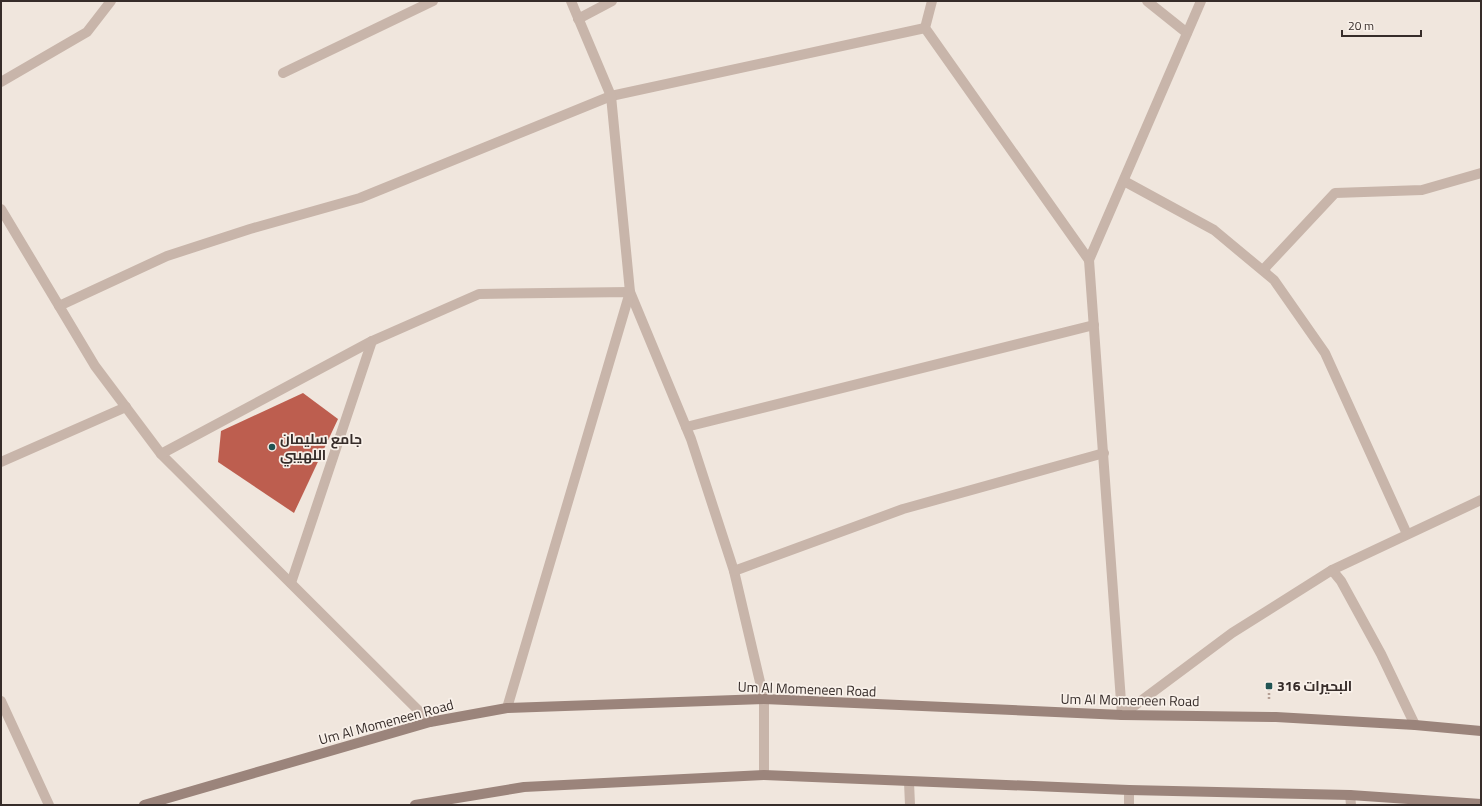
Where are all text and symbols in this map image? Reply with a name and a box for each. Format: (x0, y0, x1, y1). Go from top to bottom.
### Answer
scale bar (1342, 12, 1421, 38)
text: 20 m (1348, 16, 1374, 35)
place label: جامع سليمان اللهيبي (280, 428, 362, 467)
marker: جامع سليمان اللهيبي (267, 442, 277, 452)
place label: البحيرات 316 (1277, 675, 1352, 696)
street label: Um Al Momeneen Road (737, 676, 877, 701)
marker: البحيرات 316 (1264, 681, 1274, 691)
street label: Um Al Momeneen Road (1060, 688, 1200, 711)
street label: Um Al Momeneen Road (316, 693, 456, 750)

